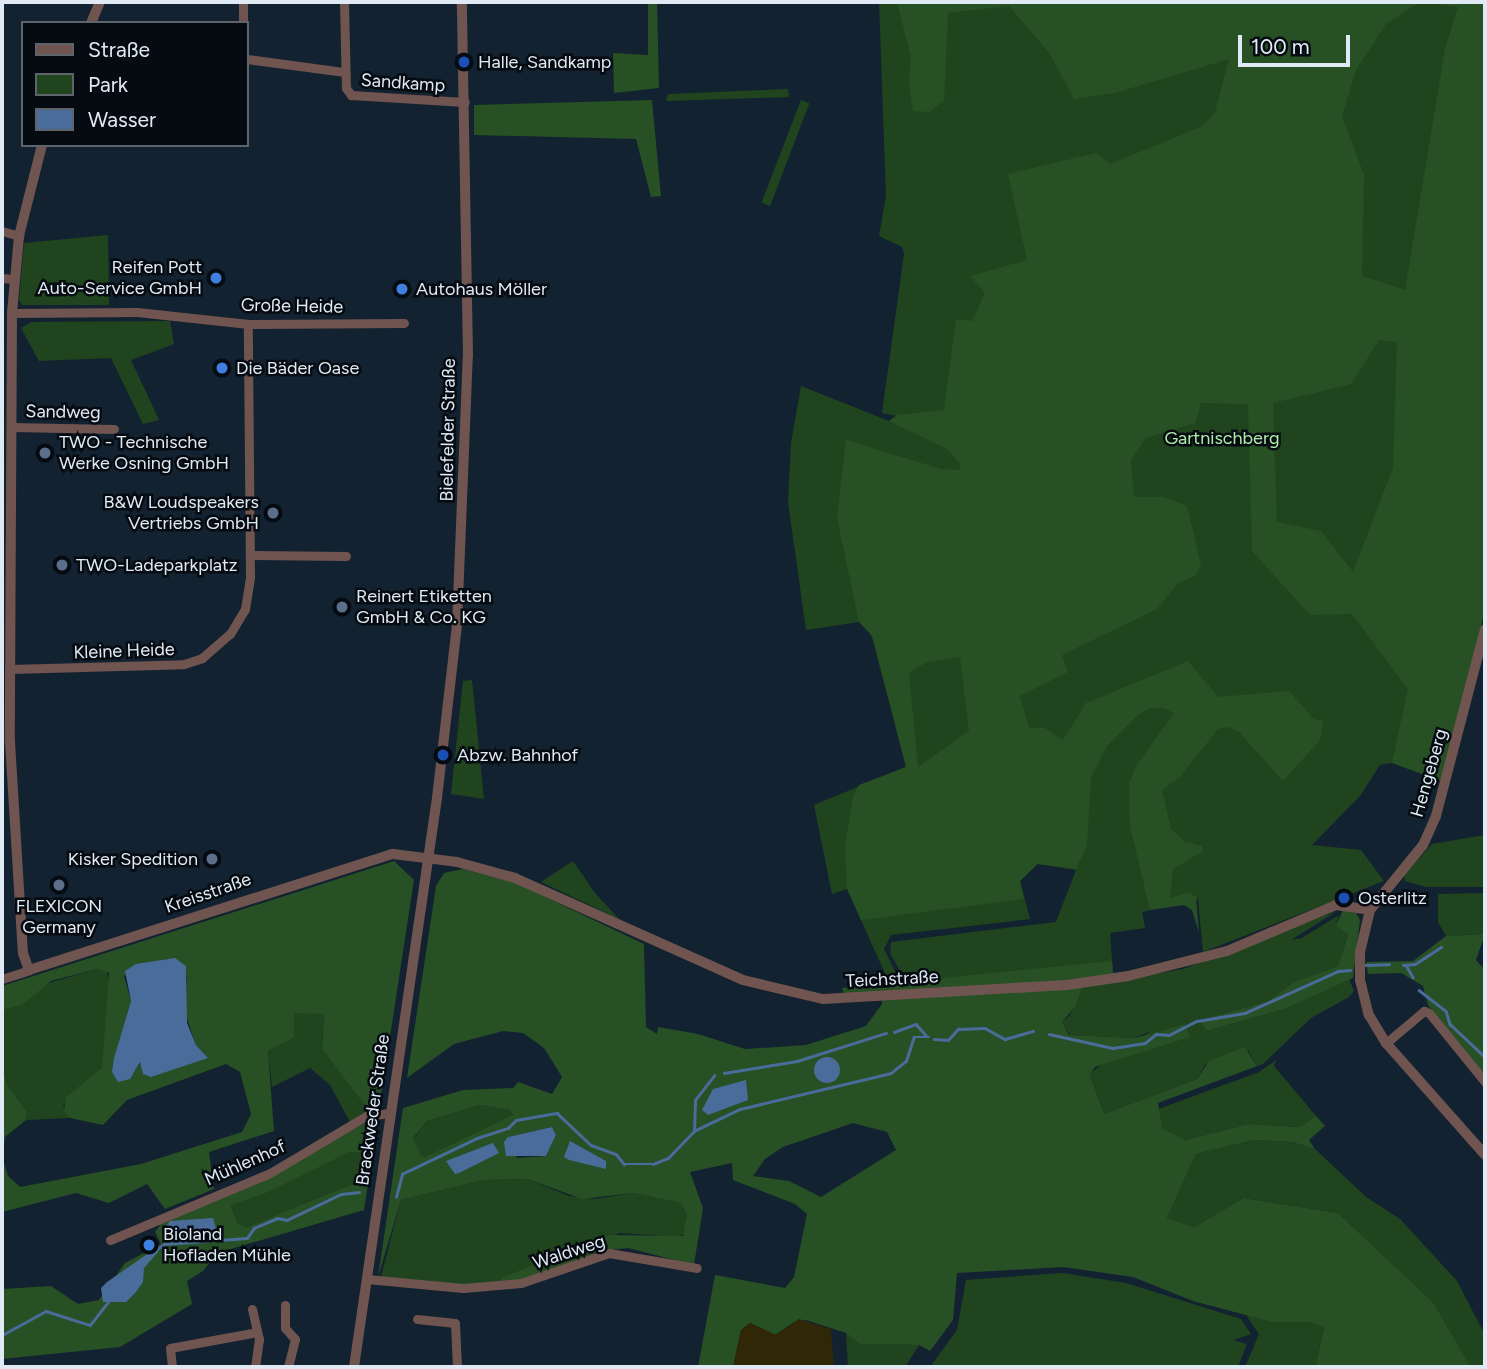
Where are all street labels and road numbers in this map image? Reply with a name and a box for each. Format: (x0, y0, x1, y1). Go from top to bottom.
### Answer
street label: Sandkamp (360, 69, 446, 97)
street label: Große Heide (241, 294, 343, 318)
street label: Bielefelder Straße (436, 358, 460, 502)
street label: Sandweg (25, 401, 101, 423)
street label: Kleine Heide (73, 638, 175, 664)
street label: Hengeberg (1406, 726, 1452, 820)
street label: Kreisstraße (162, 868, 254, 918)
street label: Teichstraße (845, 966, 939, 992)
street label: Brackweder Straße (352, 1033, 394, 1187)
street label: Mühlenhof (201, 1136, 289, 1190)
street label: Waldweg (530, 1230, 608, 1274)

